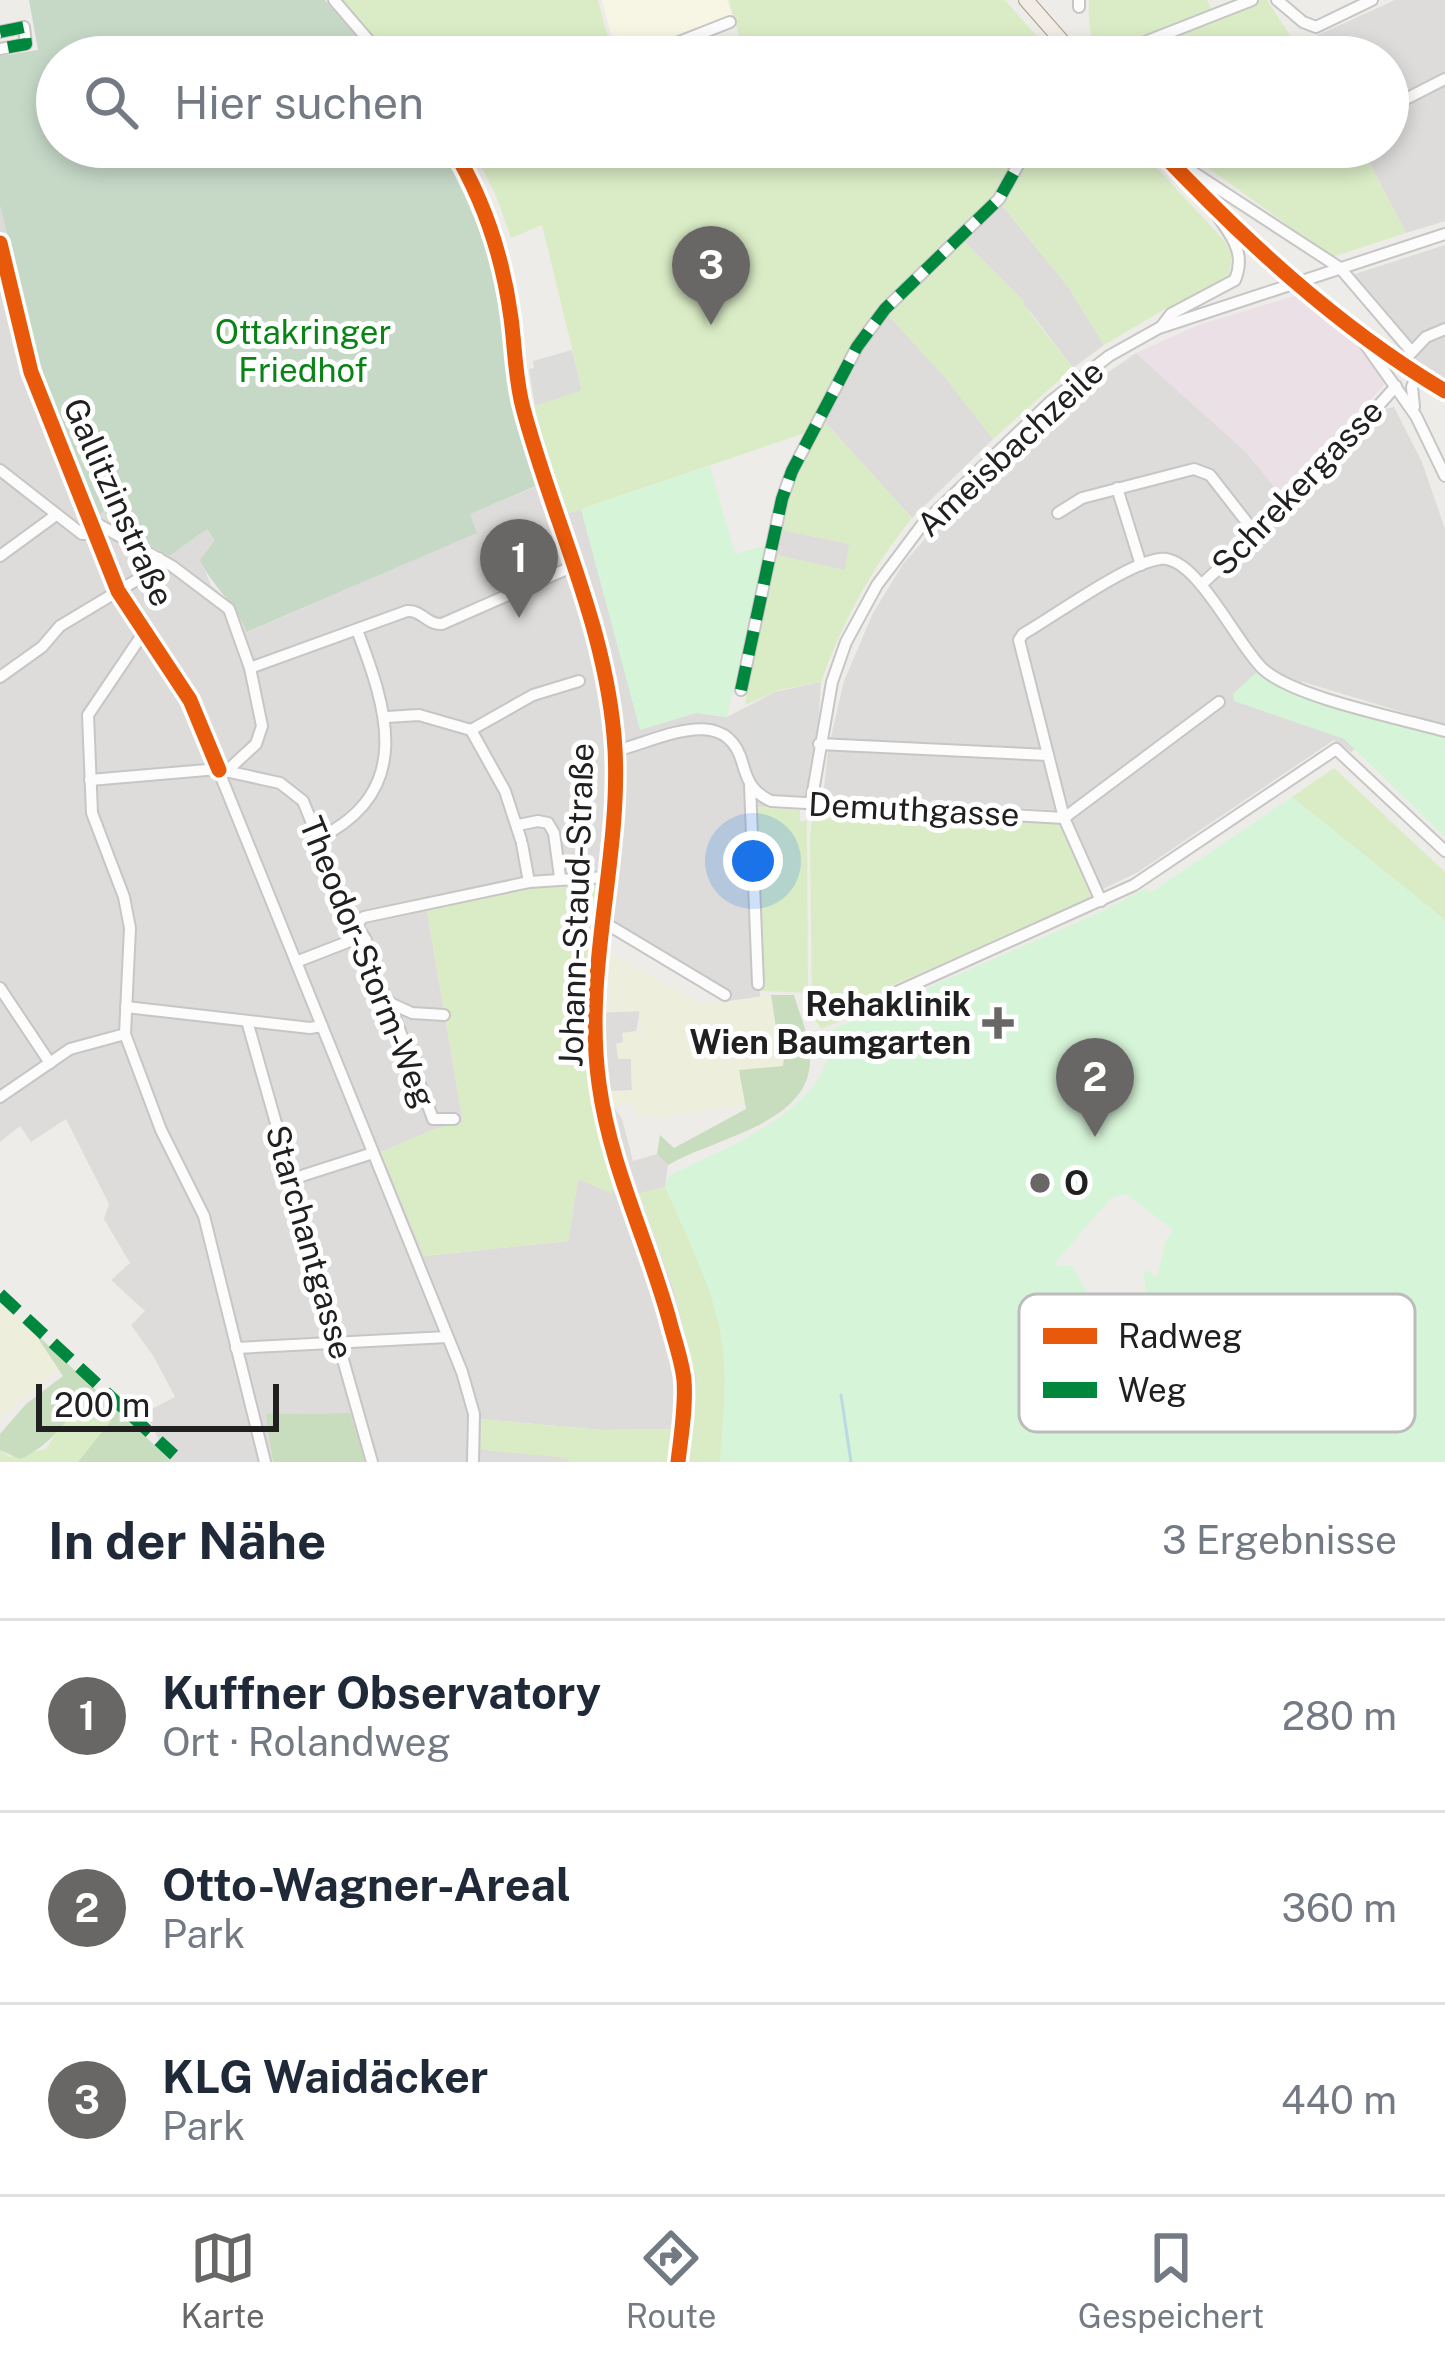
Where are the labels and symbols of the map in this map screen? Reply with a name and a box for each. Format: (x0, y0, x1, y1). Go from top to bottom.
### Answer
pin: 3 (672, 226, 750, 325)
park label: Ottakringer Friedhof (215, 313, 391, 389)
street label: Ameisbachzeile (909, 352, 1111, 544)
street label: Schrekergasse (1204, 391, 1390, 583)
street label: Gallitzinstraße (56, 392, 182, 612)
pin: 1 (480, 519, 558, 618)
street label: Johann-Staud-Straße (551, 742, 601, 1068)
street label: Demuthgasse (807, 784, 1021, 834)
street label: Theodor-Storm-Weg (292, 811, 444, 1113)
your location (723, 831, 783, 891)
place label: Rehaklinik Wien Baumgarten (689, 985, 971, 1061)
marker: Rehaklinik Wien Baumgarten (982, 1007, 1014, 1039)
pin: 2 (1056, 1038, 1134, 1137)
street label: Starchantgasse (258, 1121, 362, 1363)
place label: O (1064, 1164, 1089, 1202)
marker: O (1027, 1170, 1053, 1196)
legend (1019, 1294, 1415, 1432)
text: Radweg (1118, 1317, 1242, 1355)
text: Weg (1118, 1371, 1187, 1409)
scale bar (36, 1378, 279, 1431)

